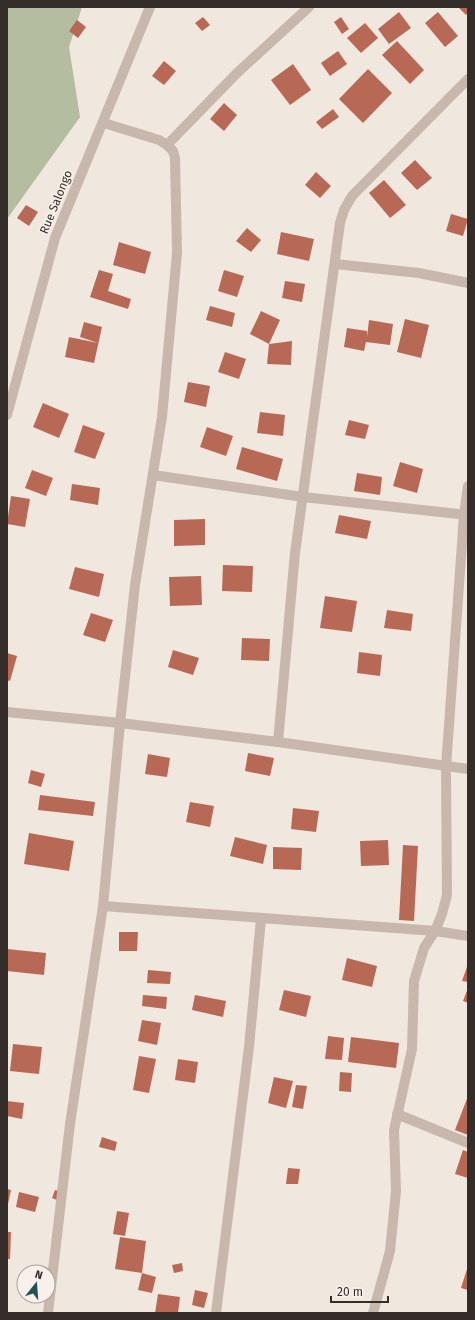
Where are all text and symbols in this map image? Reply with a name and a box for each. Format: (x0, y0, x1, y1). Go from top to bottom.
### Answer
street label: Rue Salongo (37, 168, 75, 236)
north arrow (16, 1264, 56, 1304)
text: N (33, 1268, 44, 1282)
scale bar (331, 1278, 388, 1304)
text: 20 m (337, 1285, 363, 1299)

